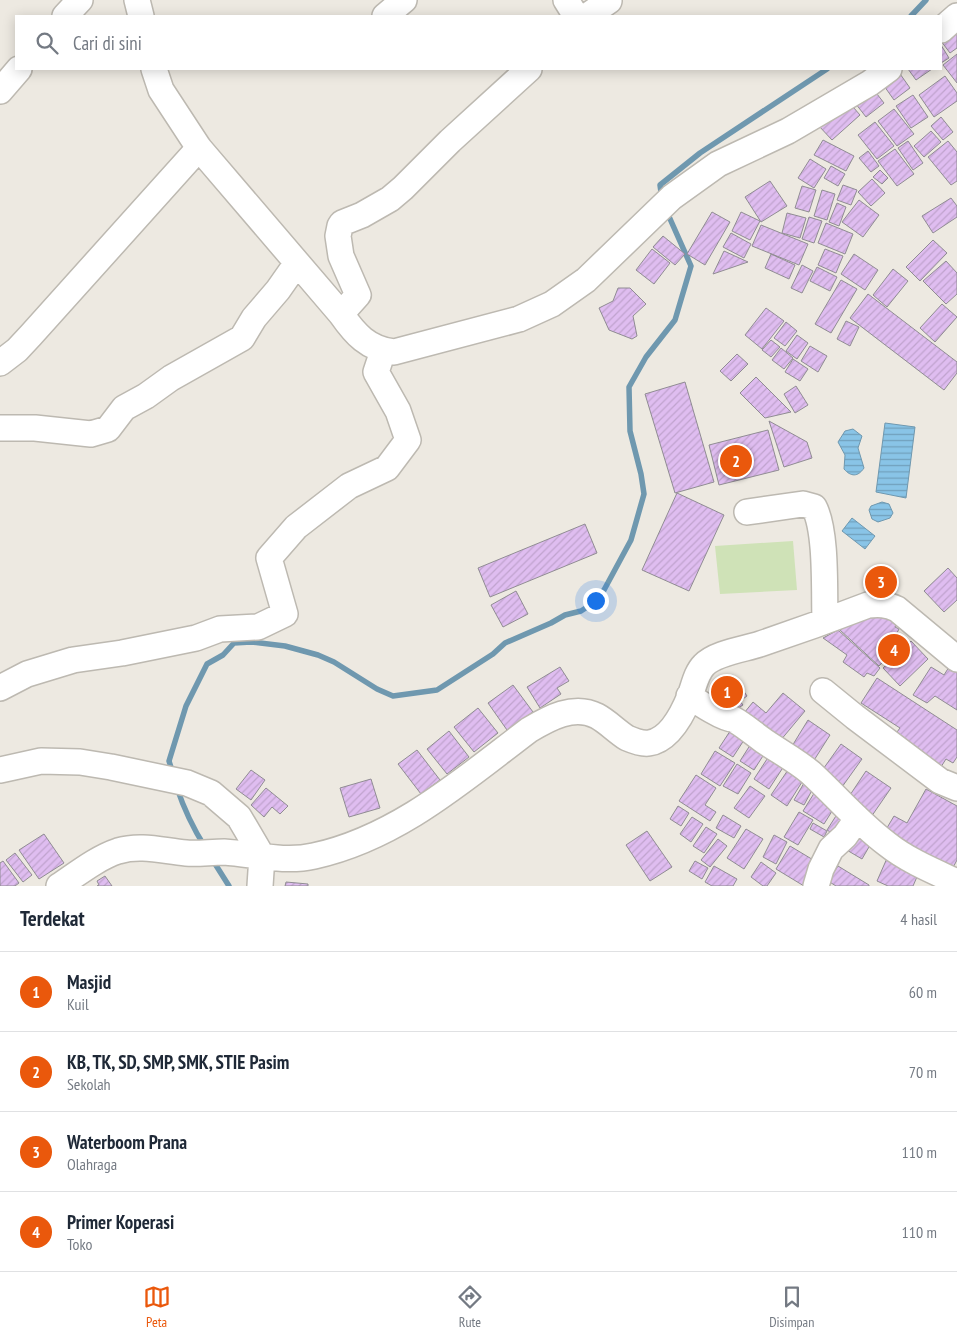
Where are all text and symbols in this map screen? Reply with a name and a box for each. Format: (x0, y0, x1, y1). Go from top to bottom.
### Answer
search box (15, 15, 942, 70)
icon: search (33, 29, 61, 57)
text: Cari di sini (73, 31, 142, 55)
pin: 2 (720, 442, 752, 480)
pin: 3 (865, 563, 897, 601)
your location (583, 588, 609, 614)
pin: 4 (878, 631, 910, 669)
pin: 1 (711, 673, 743, 711)
text: Terdekat (20, 905, 85, 932)
text: 4 hasil (900, 909, 937, 929)
text: Masjid (67, 970, 111, 994)
text: 1 (32, 982, 40, 1002)
text: 60 m (909, 982, 937, 1002)
text: Kuil (67, 994, 89, 1014)
text: KB, TK, SD, SMP, SMK, STIE Pasim (67, 1050, 289, 1074)
text: 2 (32, 1062, 40, 1082)
text: 70 m (909, 1062, 937, 1082)
text: Sekolah (67, 1074, 111, 1094)
text: Waterboom Prana (67, 1130, 187, 1154)
text: 3 (32, 1142, 40, 1162)
text: 110 m (902, 1142, 937, 1162)
text: Olahraga (67, 1154, 117, 1174)
text: Primer Koperasi (67, 1210, 174, 1234)
text: 4 (32, 1222, 40, 1242)
text: 110 m (902, 1222, 937, 1242)
text: Toko (67, 1234, 92, 1254)
tab: Peta (143, 1283, 171, 1331)
tab: Rute (456, 1283, 484, 1331)
tab: Disimpan (769, 1283, 814, 1331)

